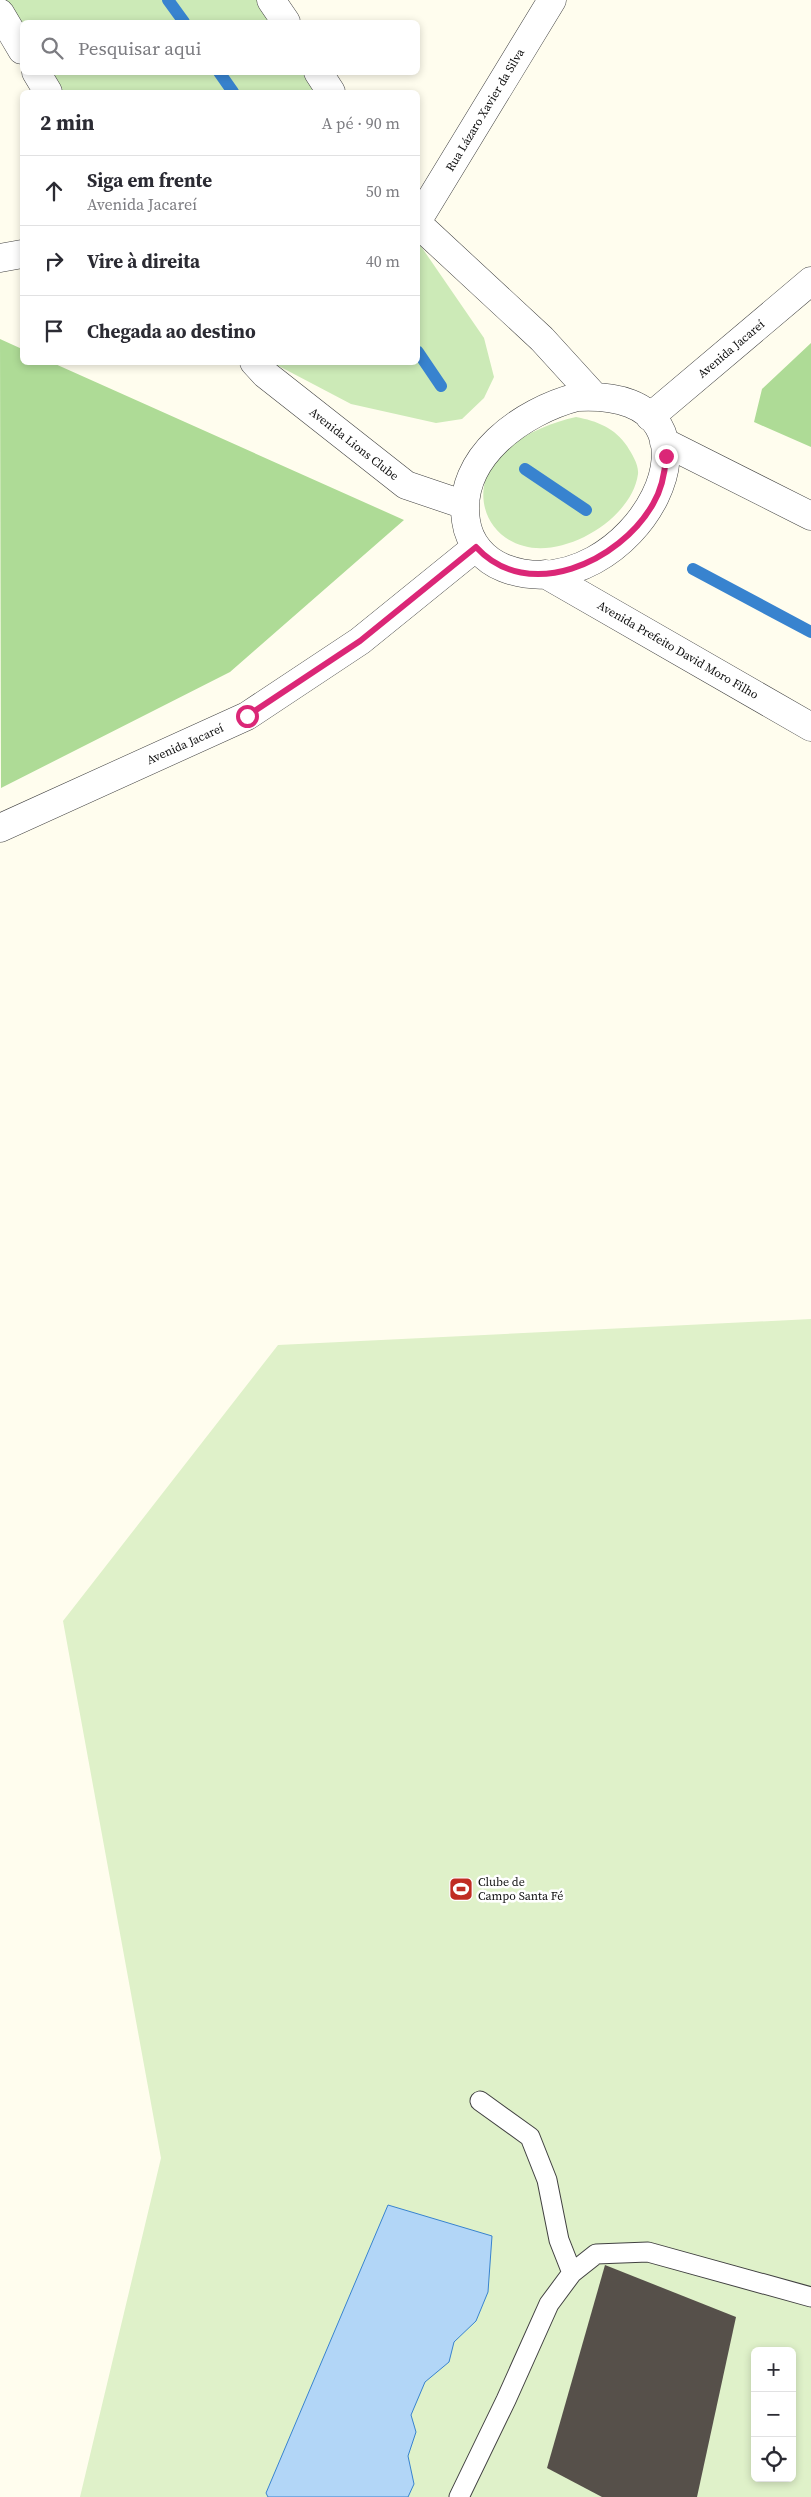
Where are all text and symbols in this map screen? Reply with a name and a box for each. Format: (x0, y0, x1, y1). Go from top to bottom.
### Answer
search box (20, 20, 420, 75)
icon: search (38, 34, 66, 62)
text: Pesquisar aqui (78, 35, 201, 61)
street label: Rua Lázaro Xavier da Silva (442, 45, 529, 174)
text: 2 min (40, 108, 95, 137)
text: A pé · 90 m (322, 112, 400, 134)
text: Siga em frente (87, 167, 212, 193)
icon: ahead (40, 177, 68, 205)
text: 50 m (366, 180, 400, 202)
text: Avenida Jacareí (87, 193, 197, 215)
icon: right (40, 247, 68, 275)
text: Vire à direita (87, 248, 200, 274)
text: 40 m (366, 250, 400, 272)
street label: Avenida Jacareí (694, 316, 768, 382)
icon: arrive (40, 317, 68, 345)
text: Chegada ao destino (87, 318, 256, 344)
street label: Avenida Lions Clube (306, 404, 402, 484)
route end (655, 445, 678, 468)
street label: Avenida Prefeito David Moro Filho (595, 597, 762, 703)
route start (236, 705, 259, 728)
street label: Avenida Jacareí (144, 720, 226, 768)
place label: Clube de Campo Santa Fé (478, 1874, 563, 1904)
sports icon: Clube de Campo Santa Fé (448, 1876, 474, 1902)
map controls (751, 2347, 796, 2482)
button: + (751, 2347, 796, 2392)
button: − (751, 2392, 796, 2437)
button: locate (751, 2437, 796, 2482)

